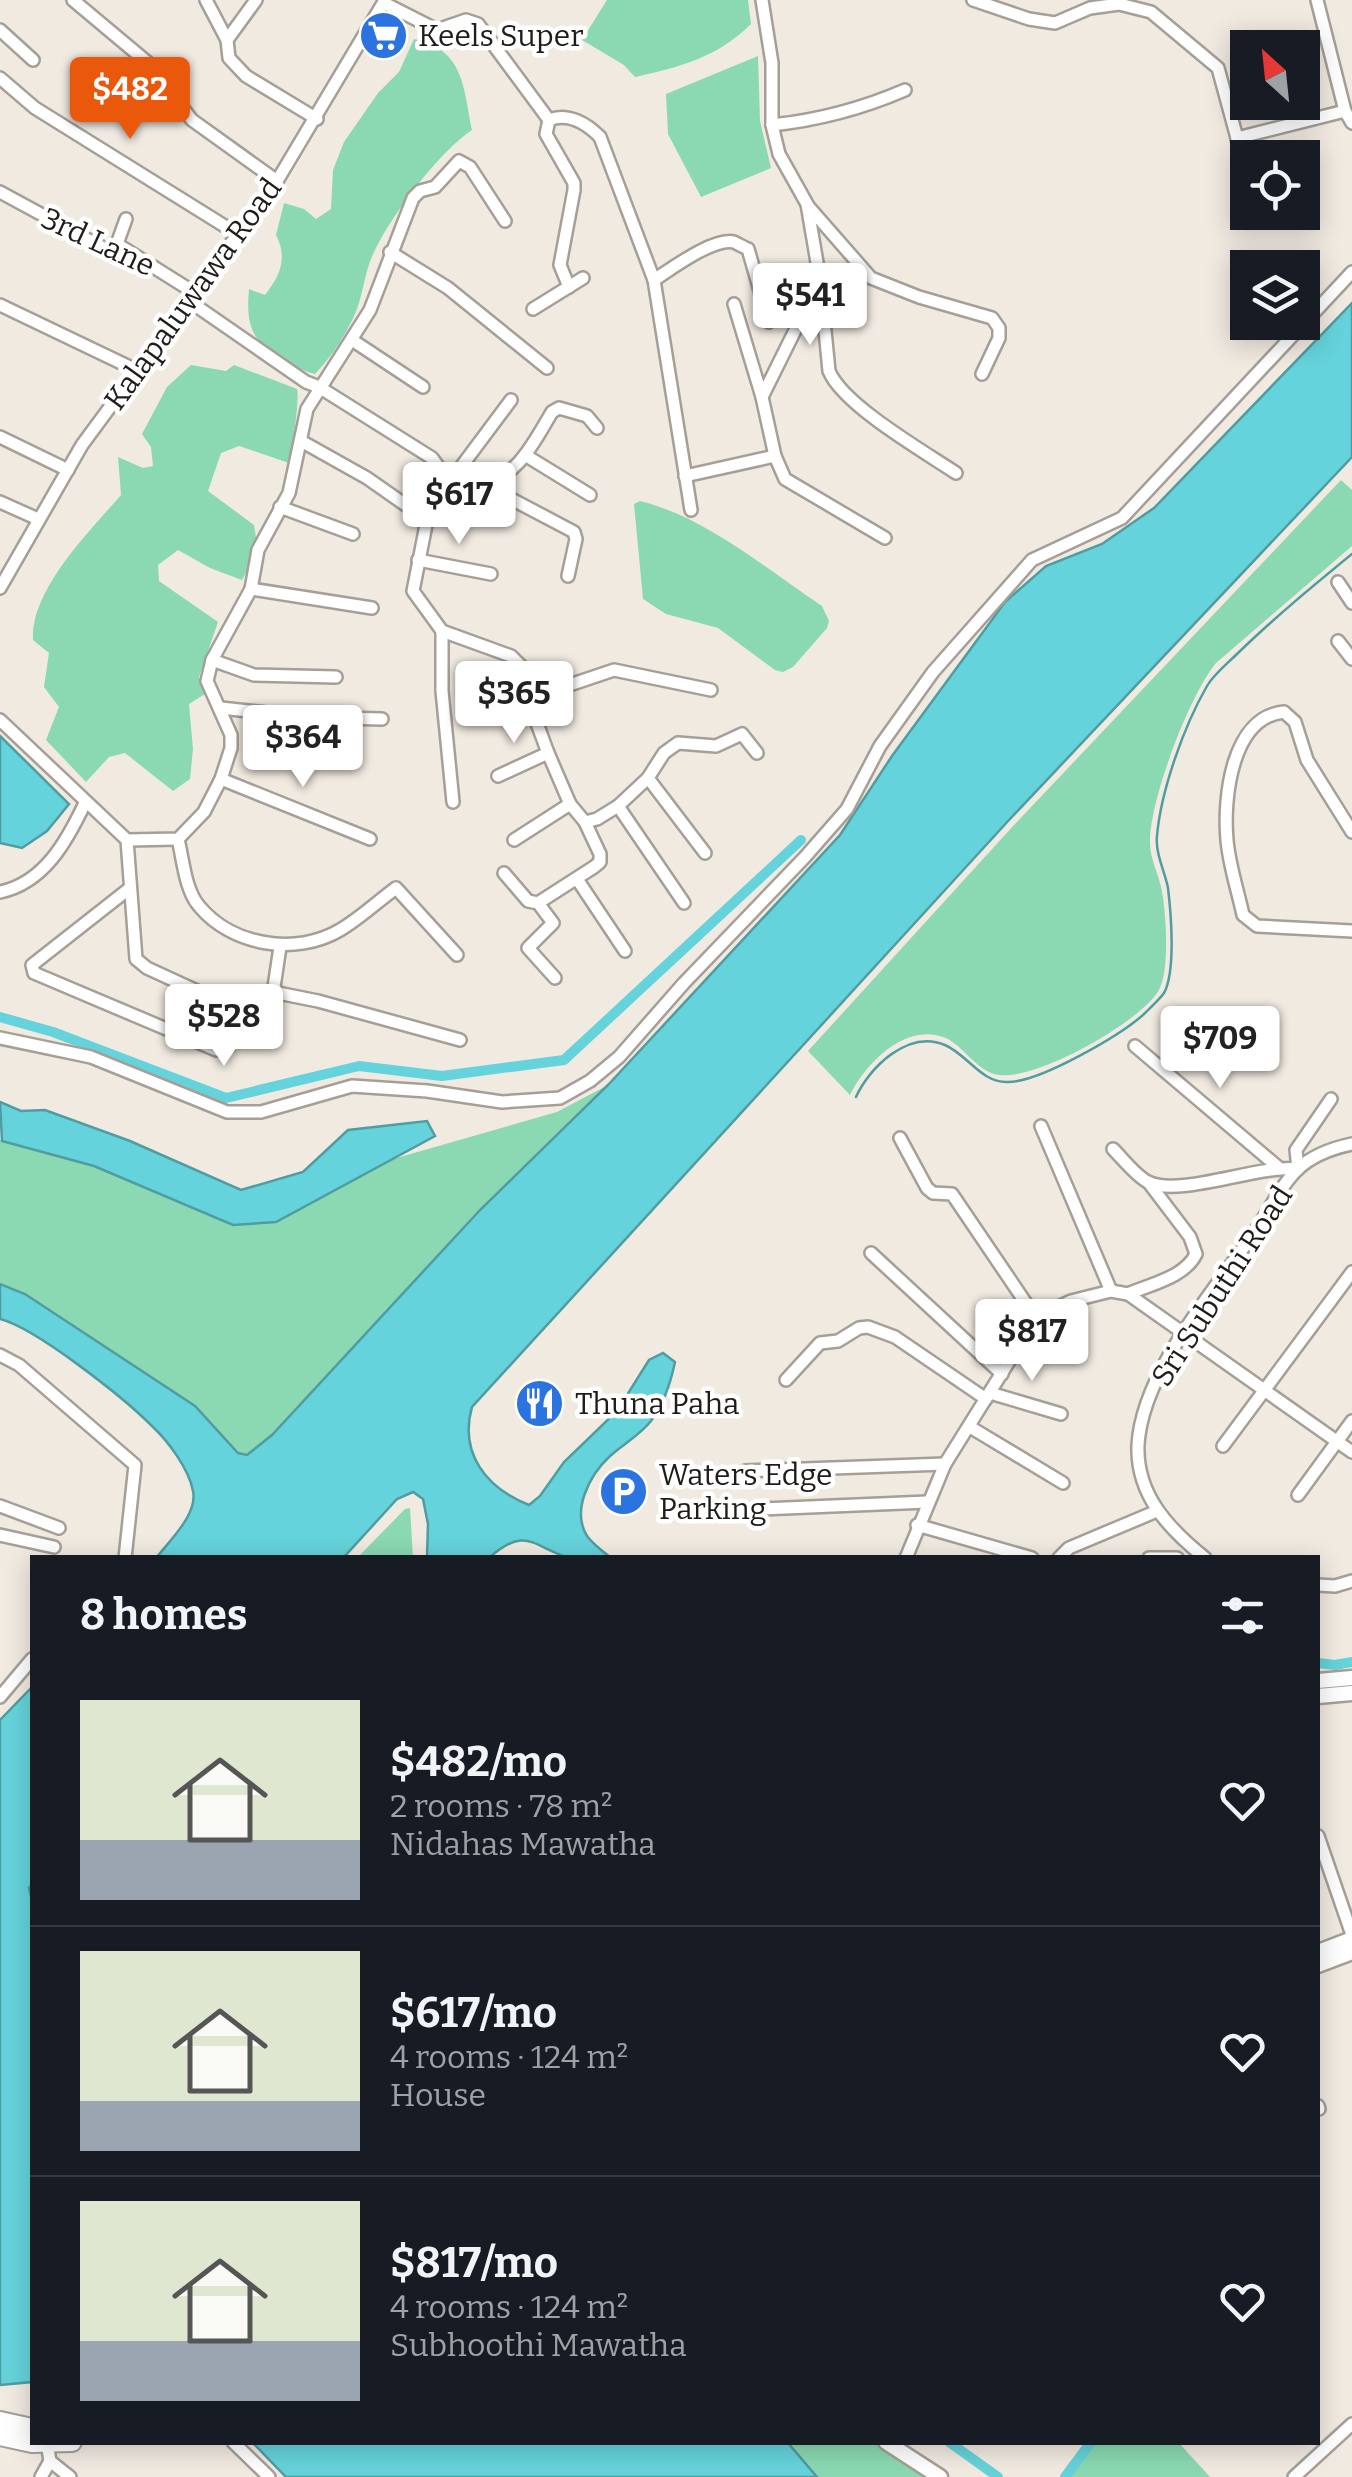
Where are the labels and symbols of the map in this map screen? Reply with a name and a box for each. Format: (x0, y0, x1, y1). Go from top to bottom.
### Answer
supermarket icon: Keels Super (357, 10, 409, 62)
place label: Keels Super (418, 18, 583, 54)
north arrow (1230, 30, 1320, 120)
pin: $482 (71, 57, 189, 142)
street label: Kalapaluwawa Road (97, 171, 289, 417)
street label: 3rd Lane (36, 200, 160, 284)
pin: $541 (751, 263, 869, 348)
pin: $617 (400, 462, 518, 547)
pin: $365 (455, 661, 573, 746)
pin: $364 (244, 705, 362, 790)
pin: $528 (165, 984, 283, 1069)
pin: $709 (1161, 1006, 1279, 1091)
street label: Sri Subuthi Road (1144, 1179, 1300, 1393)
pin: $817 (973, 1299, 1091, 1384)
restaurant icon: Thuna Paha (514, 1378, 566, 1430)
place label: Thuna Paha (575, 1386, 739, 1422)
place label: Waters Edge Parking (659, 1457, 832, 1527)
parking icon: Waters Edge Parking (598, 1466, 650, 1518)

